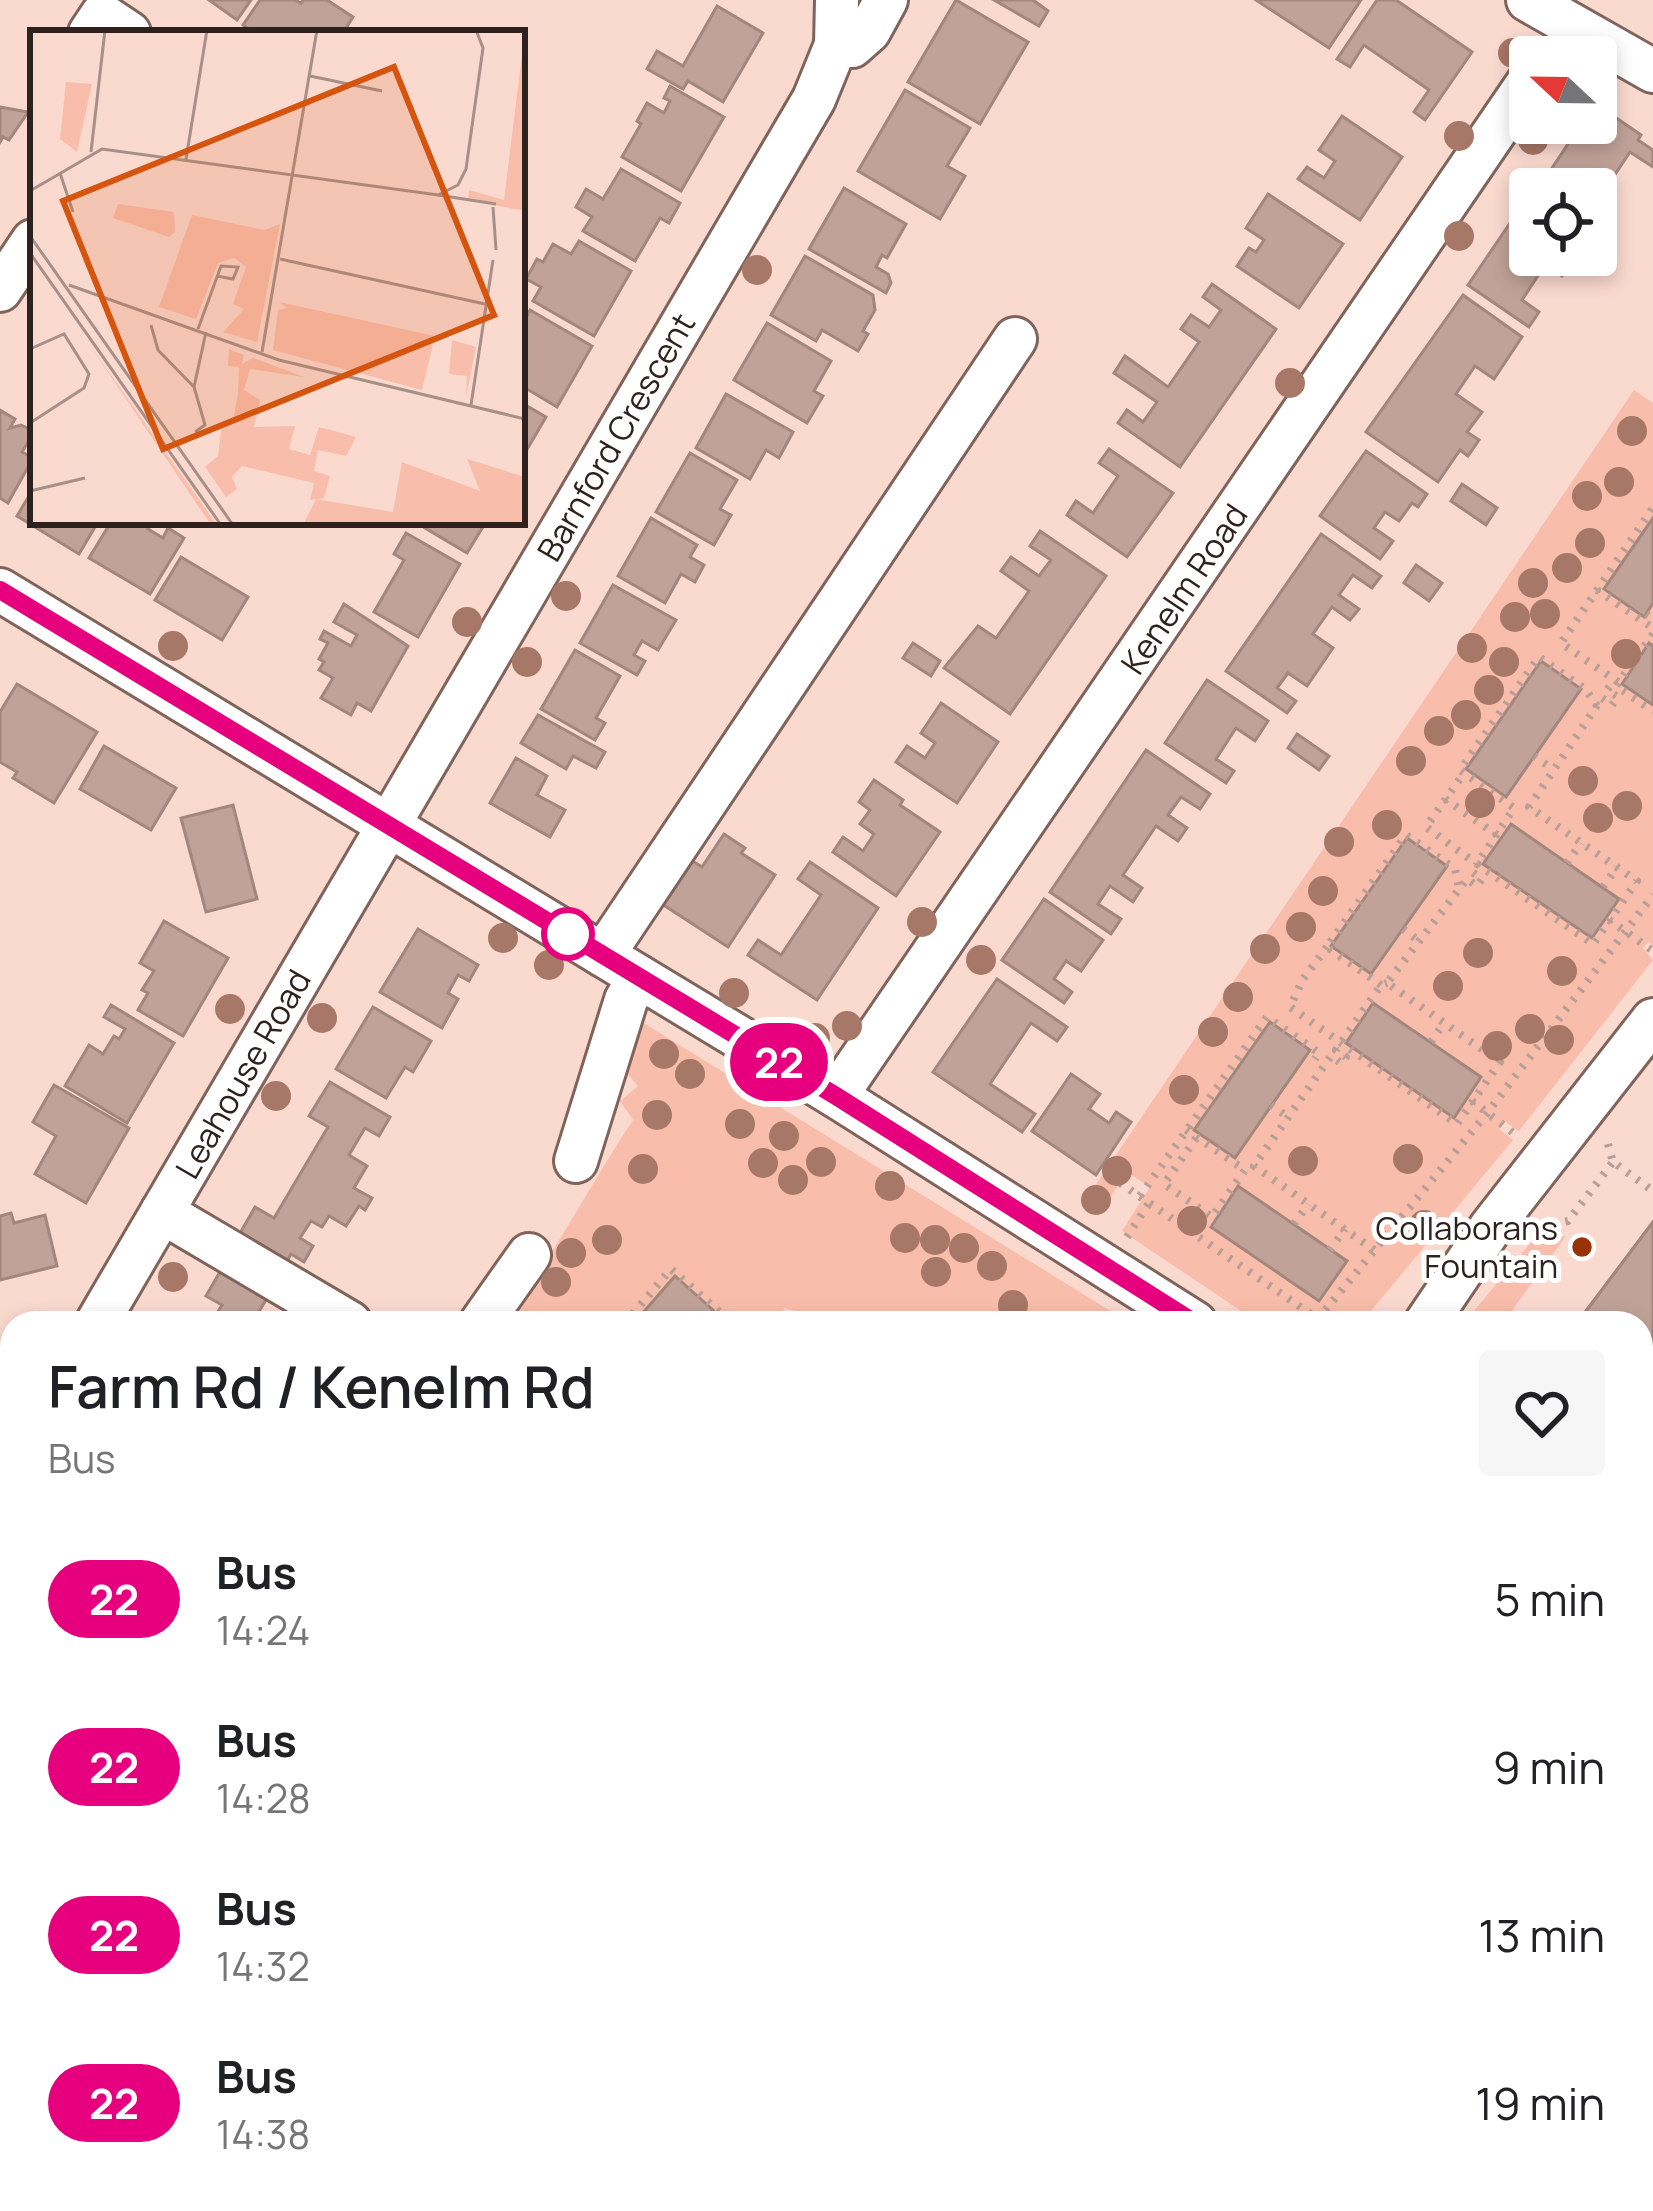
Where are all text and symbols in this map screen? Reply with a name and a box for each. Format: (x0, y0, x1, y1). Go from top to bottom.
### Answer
inset map (30, 30, 525, 525)
north arrow (1509, 36, 1617, 144)
map controls (1509, 36, 1617, 276)
button: locate (1509, 168, 1617, 276)
street label: Barnford Crescent (526, 304, 705, 569)
street label: Kenelm Road (1110, 495, 1257, 683)
unlabelled marker (543, 909, 593, 959)
street label: Leahouse Road (165, 961, 321, 1186)
line badge: 22 (725, 1023, 833, 1101)
text: 22 (754, 1033, 804, 1091)
place label: Collaborans Fountain (1376, 1205, 1558, 1288)
marker: Collaborans Fountain (1569, 1234, 1595, 1260)
text: Farm Rd / Kenelm Rd (48, 1347, 595, 1425)
button: heart (1479, 1350, 1605, 1476)
text: Bus (48, 1431, 116, 1485)
text: Bus (216, 1541, 297, 1603)
text: 5 min (1495, 1568, 1605, 1630)
text: 22 (89, 1570, 139, 1628)
text: 14:24 (216, 1603, 310, 1657)
text: Bus (216, 1709, 297, 1771)
text: 9 min (1493, 1736, 1605, 1798)
text: 22 (89, 1738, 139, 1796)
text: 14:28 (216, 1771, 311, 1825)
text: Bus (216, 1877, 297, 1939)
text: 13 min (1478, 1904, 1605, 1966)
text: 22 (89, 1906, 139, 1964)
text: 14:32 (216, 1939, 310, 1993)
text: Bus (216, 2045, 297, 2107)
text: 19 min (1475, 2072, 1605, 2134)
text: 22 (89, 2074, 139, 2132)
text: 14:38 (216, 2107, 310, 2161)

